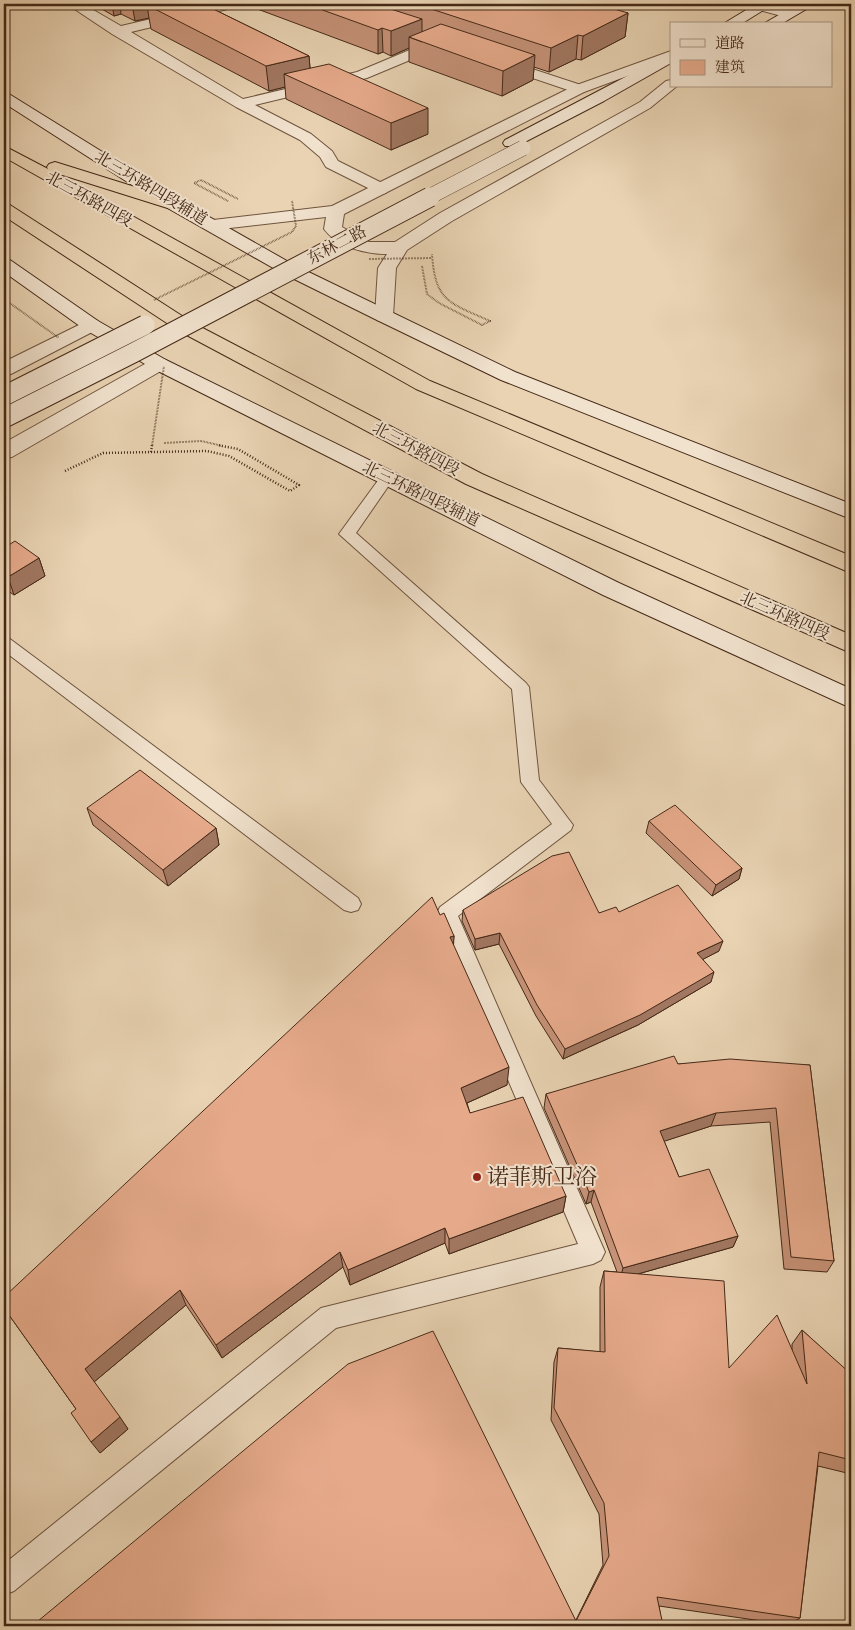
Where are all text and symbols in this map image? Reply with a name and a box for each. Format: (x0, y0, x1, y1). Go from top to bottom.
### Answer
legend (670, 22, 832, 88)
text: 道路 (715, 33, 745, 53)
text: 建筑 (715, 57, 745, 77)
street label: 北三环路四段辅道 (90, 146, 212, 230)
street label: 北三环路四段 (42, 166, 136, 232)
street label: 东林二路 (304, 220, 370, 270)
street label: 北三环路四段 (368, 417, 464, 481)
street label: 北三环路四段辅道 (359, 456, 483, 532)
street label: 北三环路四段 (737, 586, 833, 646)
place label: 诺菲斯卫浴 (487, 1162, 597, 1192)
marker: 诺菲斯卫浴 (471, 1171, 483, 1183)

